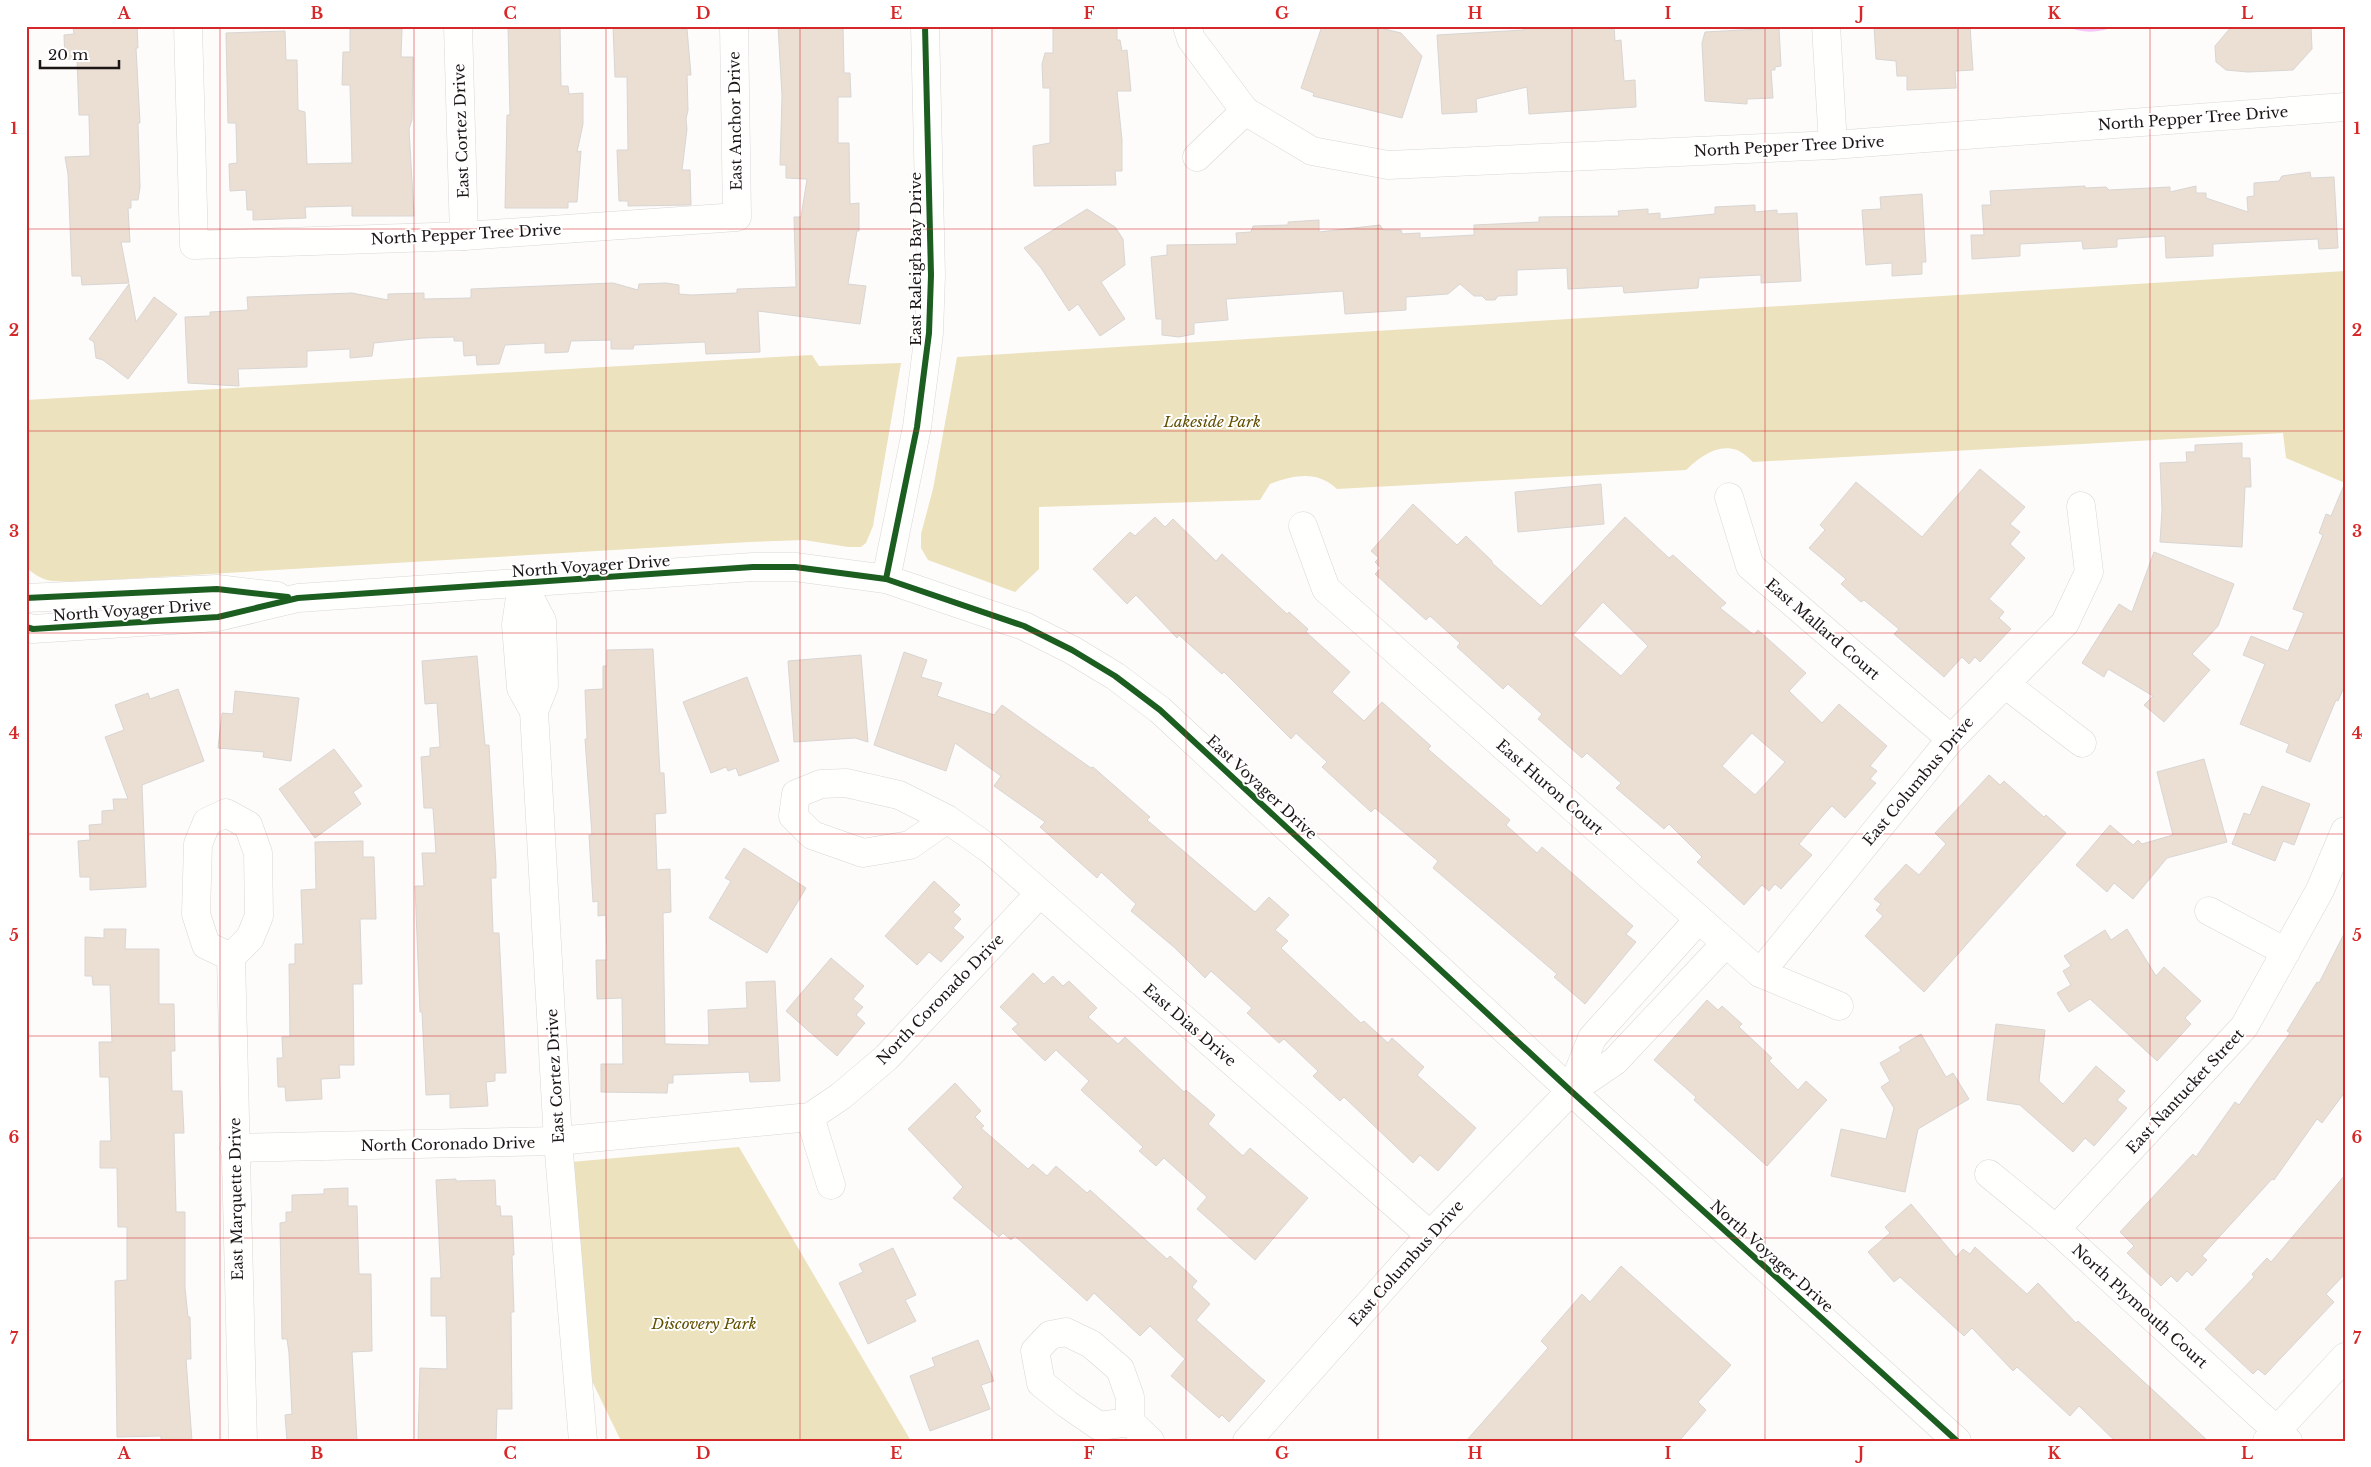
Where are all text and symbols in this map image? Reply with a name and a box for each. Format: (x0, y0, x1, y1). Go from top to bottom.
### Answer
text: A (117, 3, 132, 23)
text: B (311, 3, 324, 23)
text: C (503, 3, 517, 23)
text: D (696, 3, 710, 23)
text: E (890, 3, 902, 23)
text: F (1083, 3, 1095, 23)
text: G (1275, 3, 1289, 23)
text: H (1467, 3, 1483, 23)
text: I (1665, 3, 1672, 23)
text: J (1855, 3, 1864, 23)
text: K (2047, 3, 2061, 23)
text: L (2241, 3, 2253, 23)
scale bar (40, 38, 119, 70)
text: 20 m (48, 45, 88, 64)
street label: East Anchor Drive (724, 51, 746, 191)
street label: East Cortez Drive (449, 63, 473, 199)
street label: North Pepper Tree Drive (2097, 102, 2289, 134)
text: 1 (11, 118, 18, 138)
text: 1 (2354, 118, 2361, 138)
street label: North Pepper Tree Drive (1693, 132, 1885, 160)
street label: East Raleigh Bay Drive (906, 172, 925, 346)
street label: North Pepper Tree Drive (370, 220, 562, 248)
text: 2 (9, 320, 19, 340)
text: 2 (2352, 320, 2362, 340)
park label: Lakeside Park (1162, 412, 1261, 431)
text: 3 (9, 521, 19, 541)
text: 3 (2352, 521, 2362, 541)
street label: North Voyager Drive (511, 551, 671, 581)
street label: East Mallard Court (1762, 574, 1884, 684)
street label: North Voyager Drive (52, 595, 212, 625)
street label: East Columbus Drive (1858, 713, 1978, 849)
text: 4 (9, 723, 19, 743)
text: 4 (2352, 723, 2362, 743)
street label: East Voyager Drive (1203, 731, 1321, 843)
street label: East Huron Court (1493, 735, 1608, 839)
text: 5 (9, 925, 19, 945)
text: 5 (2352, 925, 2362, 945)
street label: North Coronado Drive (872, 930, 1008, 1068)
street label: East Dias Drive (1140, 980, 1240, 1070)
street label: East Cortez Drive (542, 1008, 568, 1144)
street label: East Nantucket Street (2122, 1024, 2248, 1157)
street label: East Marquette Drive (225, 1117, 247, 1281)
text: 6 (9, 1127, 20, 1147)
text: 6 (2352, 1127, 2363, 1147)
street label: North Coronado Drive (360, 1133, 536, 1155)
street label: East Columbus Drive (1345, 1196, 1467, 1330)
street label: North Voyager Drive (1707, 1196, 1837, 1316)
street label: North Plymouth Court (2068, 1240, 2212, 1372)
park label: Discovery Park (651, 1314, 756, 1333)
text: 7 (10, 1328, 19, 1348)
text: 7 (2353, 1328, 2362, 1348)
text: A (117, 1443, 132, 1463)
text: B (311, 1443, 324, 1463)
text: C (503, 1443, 517, 1463)
text: D (696, 1443, 710, 1463)
text: E (890, 1443, 902, 1463)
text: F (1083, 1443, 1095, 1463)
text: G (1275, 1443, 1289, 1463)
text: H (1467, 1443, 1483, 1463)
text: I (1665, 1443, 1672, 1463)
text: J (1855, 1443, 1864, 1463)
text: K (2047, 1443, 2061, 1463)
text: L (2241, 1443, 2253, 1463)

